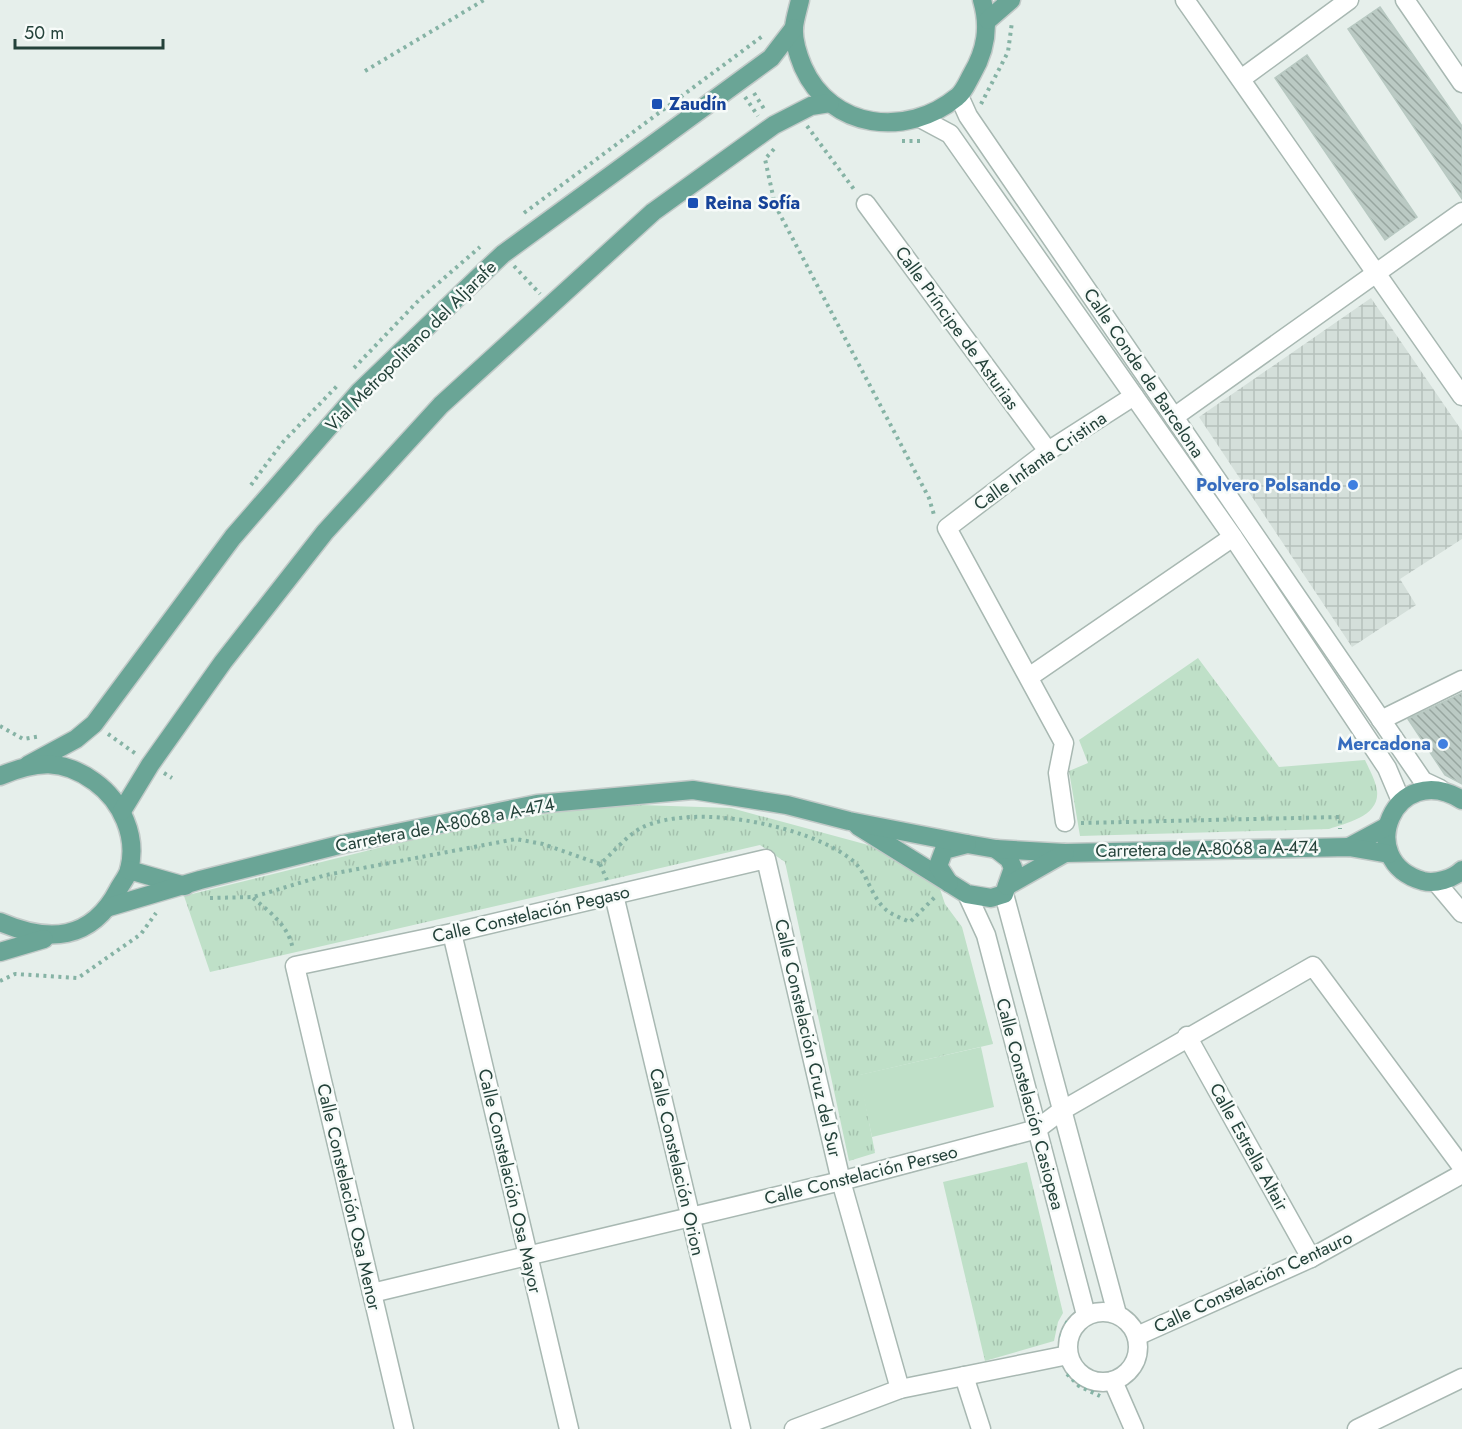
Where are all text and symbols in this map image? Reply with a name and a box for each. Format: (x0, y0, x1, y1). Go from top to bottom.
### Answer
scale bar (15, 12, 164, 50)
text: 50 m (24, 20, 64, 46)
place label: Zaudín (669, 91, 727, 117)
marker: Zaudín (650, 97, 664, 111)
place label: Reina Sofía (705, 190, 800, 216)
marker: Reina Sofía (686, 196, 700, 210)
street label: Calle Príncipe de Asturias (889, 241, 1025, 415)
street label: Vial Metropolitano del Aljarafe (320, 255, 502, 437)
street label: Calle Conde de Barcelona (1077, 283, 1211, 463)
street label: Calle Infanta Cristina (968, 405, 1112, 517)
place label: Polvero Polsando (1196, 472, 1341, 498)
marker: Polvero Polsando (1346, 478, 1360, 492)
place label: Mercadona (1337, 731, 1431, 757)
marker: Mercadona (1436, 737, 1450, 751)
street label: Carretera de A-8068 a A-474 (333, 791, 557, 859)
street label: Carretera de A-8068 a A-474 (1095, 834, 1319, 864)
street label: Calle Constelación Pegaso (430, 879, 632, 949)
street label: Calle Constelación Cruz del Sur (768, 917, 848, 1160)
street label: Calle Constelación Casiopea (989, 995, 1071, 1213)
street label: Calle Constelación Osa Mayor (472, 1066, 549, 1297)
street label: Calle Constelación Orion (643, 1066, 711, 1258)
street label: Calle Estrella Altair (1203, 1078, 1295, 1216)
street label: Calle Constelación Osa Menor (310, 1081, 388, 1314)
street label: Calle Constelación Perseo (762, 1138, 960, 1212)
street label: Calle Constelación Centauro (1149, 1224, 1357, 1340)

